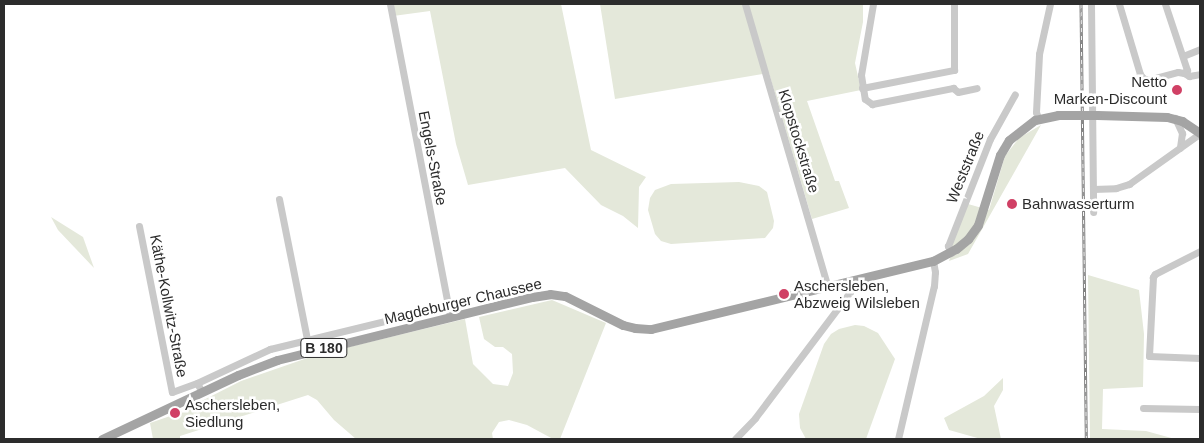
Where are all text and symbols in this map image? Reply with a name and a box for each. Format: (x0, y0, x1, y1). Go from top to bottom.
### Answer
place label: Netto Marken-Discount (1054, 72, 1167, 107)
marker: Netto Marken-Discount (1171, 84, 1183, 96)
street label: Klopstockstraße (775, 87, 823, 195)
street label: Engels-Straße (415, 109, 451, 207)
street label: Weststraße (942, 128, 988, 206)
place label: Bahnwasserturm (1022, 195, 1135, 213)
marker: Bahnwasserturm (1006, 198, 1018, 210)
street label: Käthe-Kollwitz-Straße (146, 233, 192, 379)
street label: Magdeburger Chaussee (383, 274, 543, 328)
place label: Aschersleben, Abzweig Wilsleben (794, 276, 920, 311)
marker: Aschersleben, Abzweig Wilsleben (778, 288, 790, 300)
road number: B 180 (300, 336, 348, 359)
place label: Aschersleben, Siedlung (185, 395, 280, 430)
marker: Aschersleben, Siedlung (169, 407, 181, 419)

